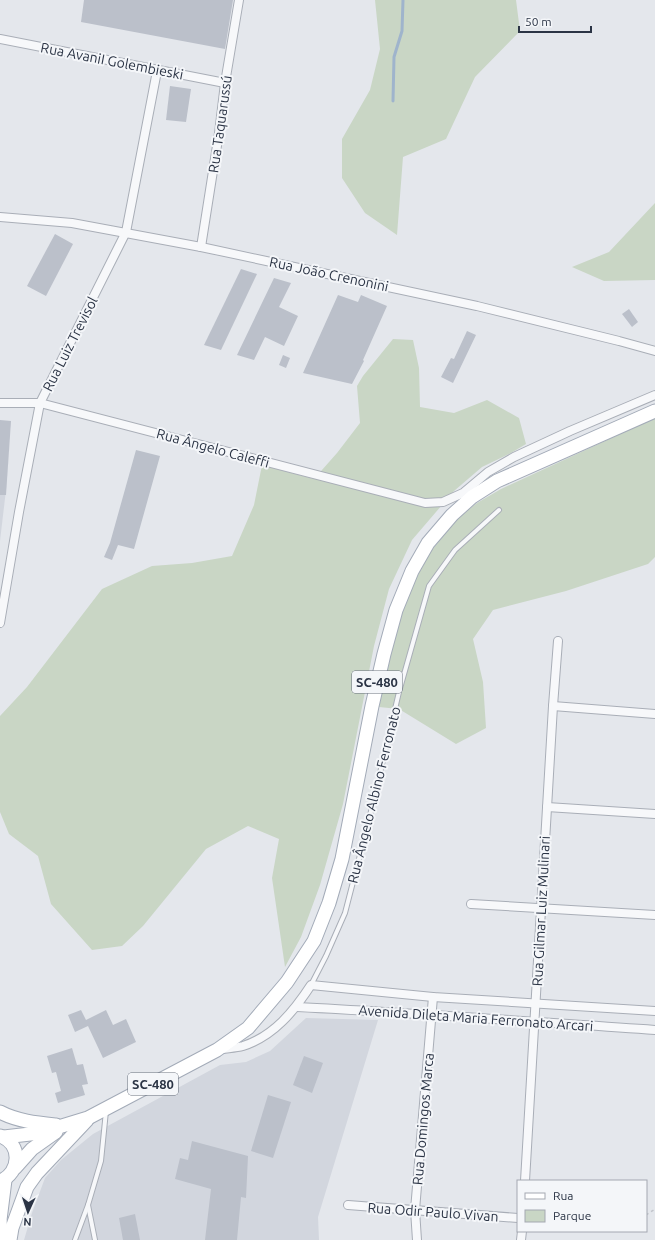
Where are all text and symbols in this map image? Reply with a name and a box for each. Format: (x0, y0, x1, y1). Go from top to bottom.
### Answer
scale bar (519, 8, 591, 34)
text: 50 m (525, 15, 552, 28)
street label: Rua AvaniI Golembieski (39, 39, 185, 83)
street label: Rua Taquarussú (205, 74, 235, 174)
street label: Rua João Crenonini (268, 254, 390, 294)
street label: Rua Luiz Trevisol (39, 294, 101, 394)
street label: Rua Ângelo Caleffi (155, 424, 272, 471)
road number: SC-480 (352, 671, 402, 693)
street label: Rua Ângelo Albino Ferronato (343, 705, 404, 885)
street label: Rua Gilmar Luiz Mulinari (529, 835, 553, 987)
street label: Avenida Dileta Maria Ferronato Arcari (358, 1002, 594, 1034)
street label: Rua Domingos Marca (409, 1052, 437, 1186)
road number: SC-480 (128, 1073, 178, 1095)
legend (517, 1180, 647, 1232)
text: Rua (553, 1189, 574, 1202)
north arrow (8, 1192, 48, 1232)
street label: Rua Odir Paulo Vivan (367, 1199, 499, 1225)
text: Parque (553, 1209, 591, 1222)
text: N (23, 1216, 32, 1228)

